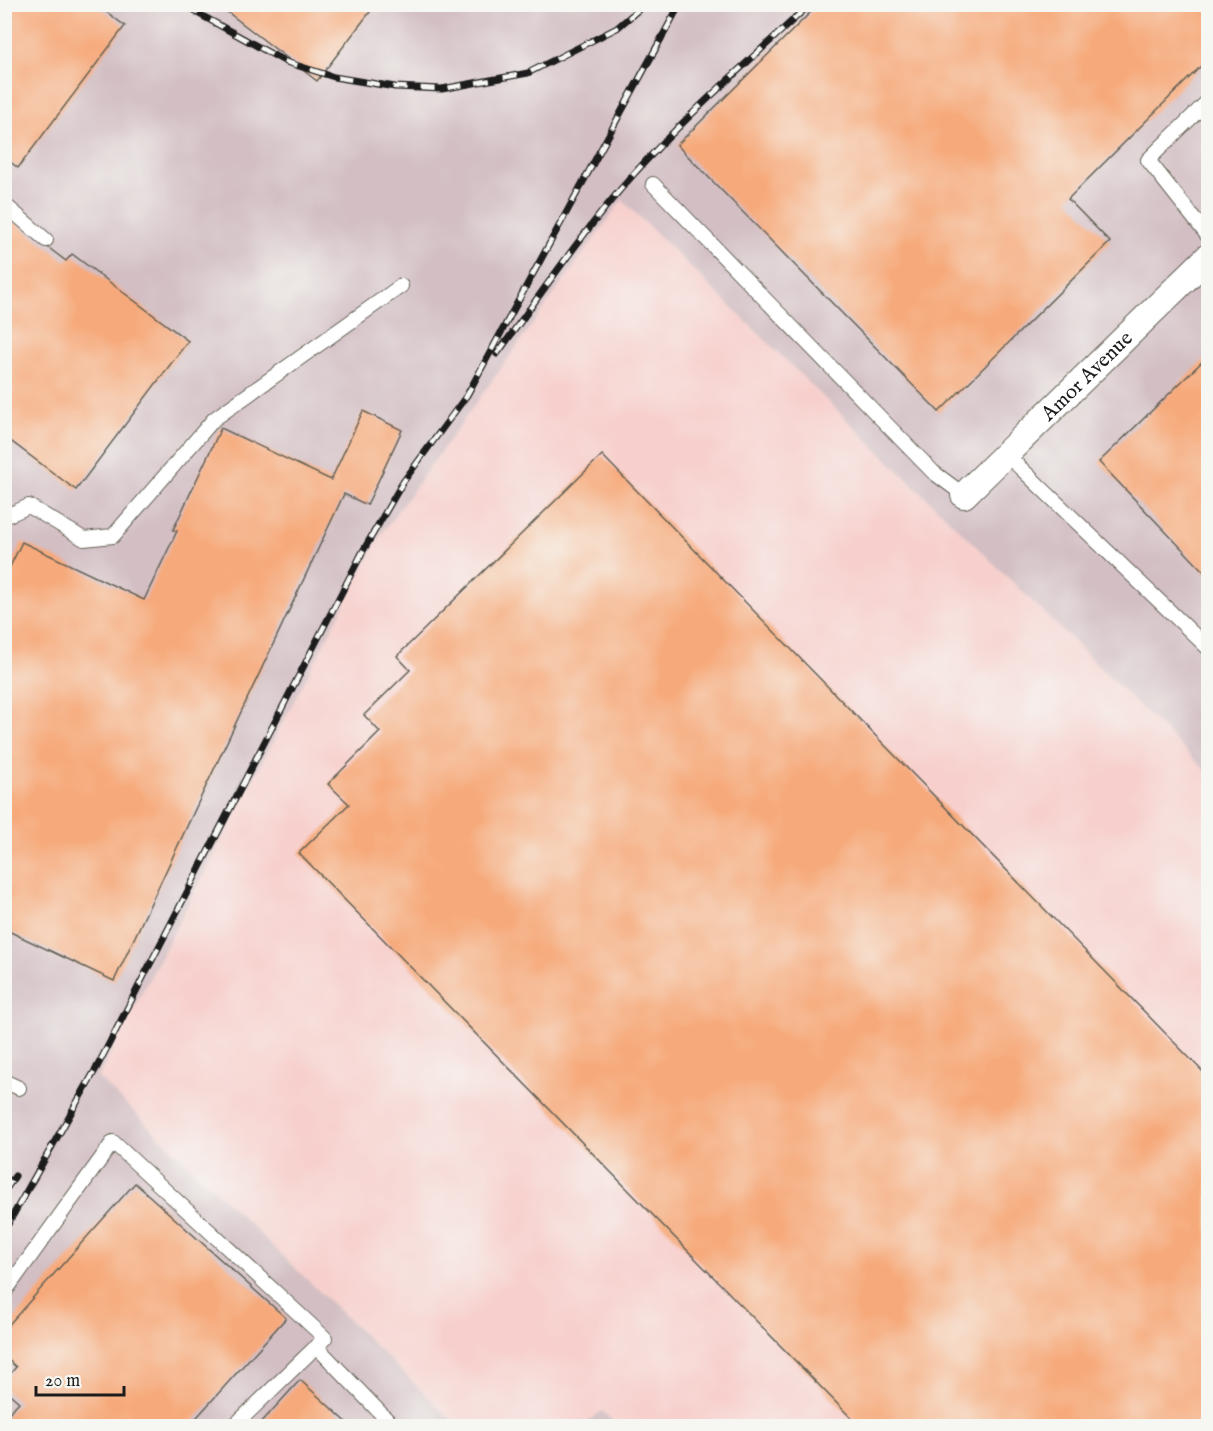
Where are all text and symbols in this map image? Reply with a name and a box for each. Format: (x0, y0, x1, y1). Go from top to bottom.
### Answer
street label: Amor Avenue (1035, 326, 1139, 428)
scale bar (36, 1359, 124, 1397)
text: 20 m (45, 1370, 80, 1393)

